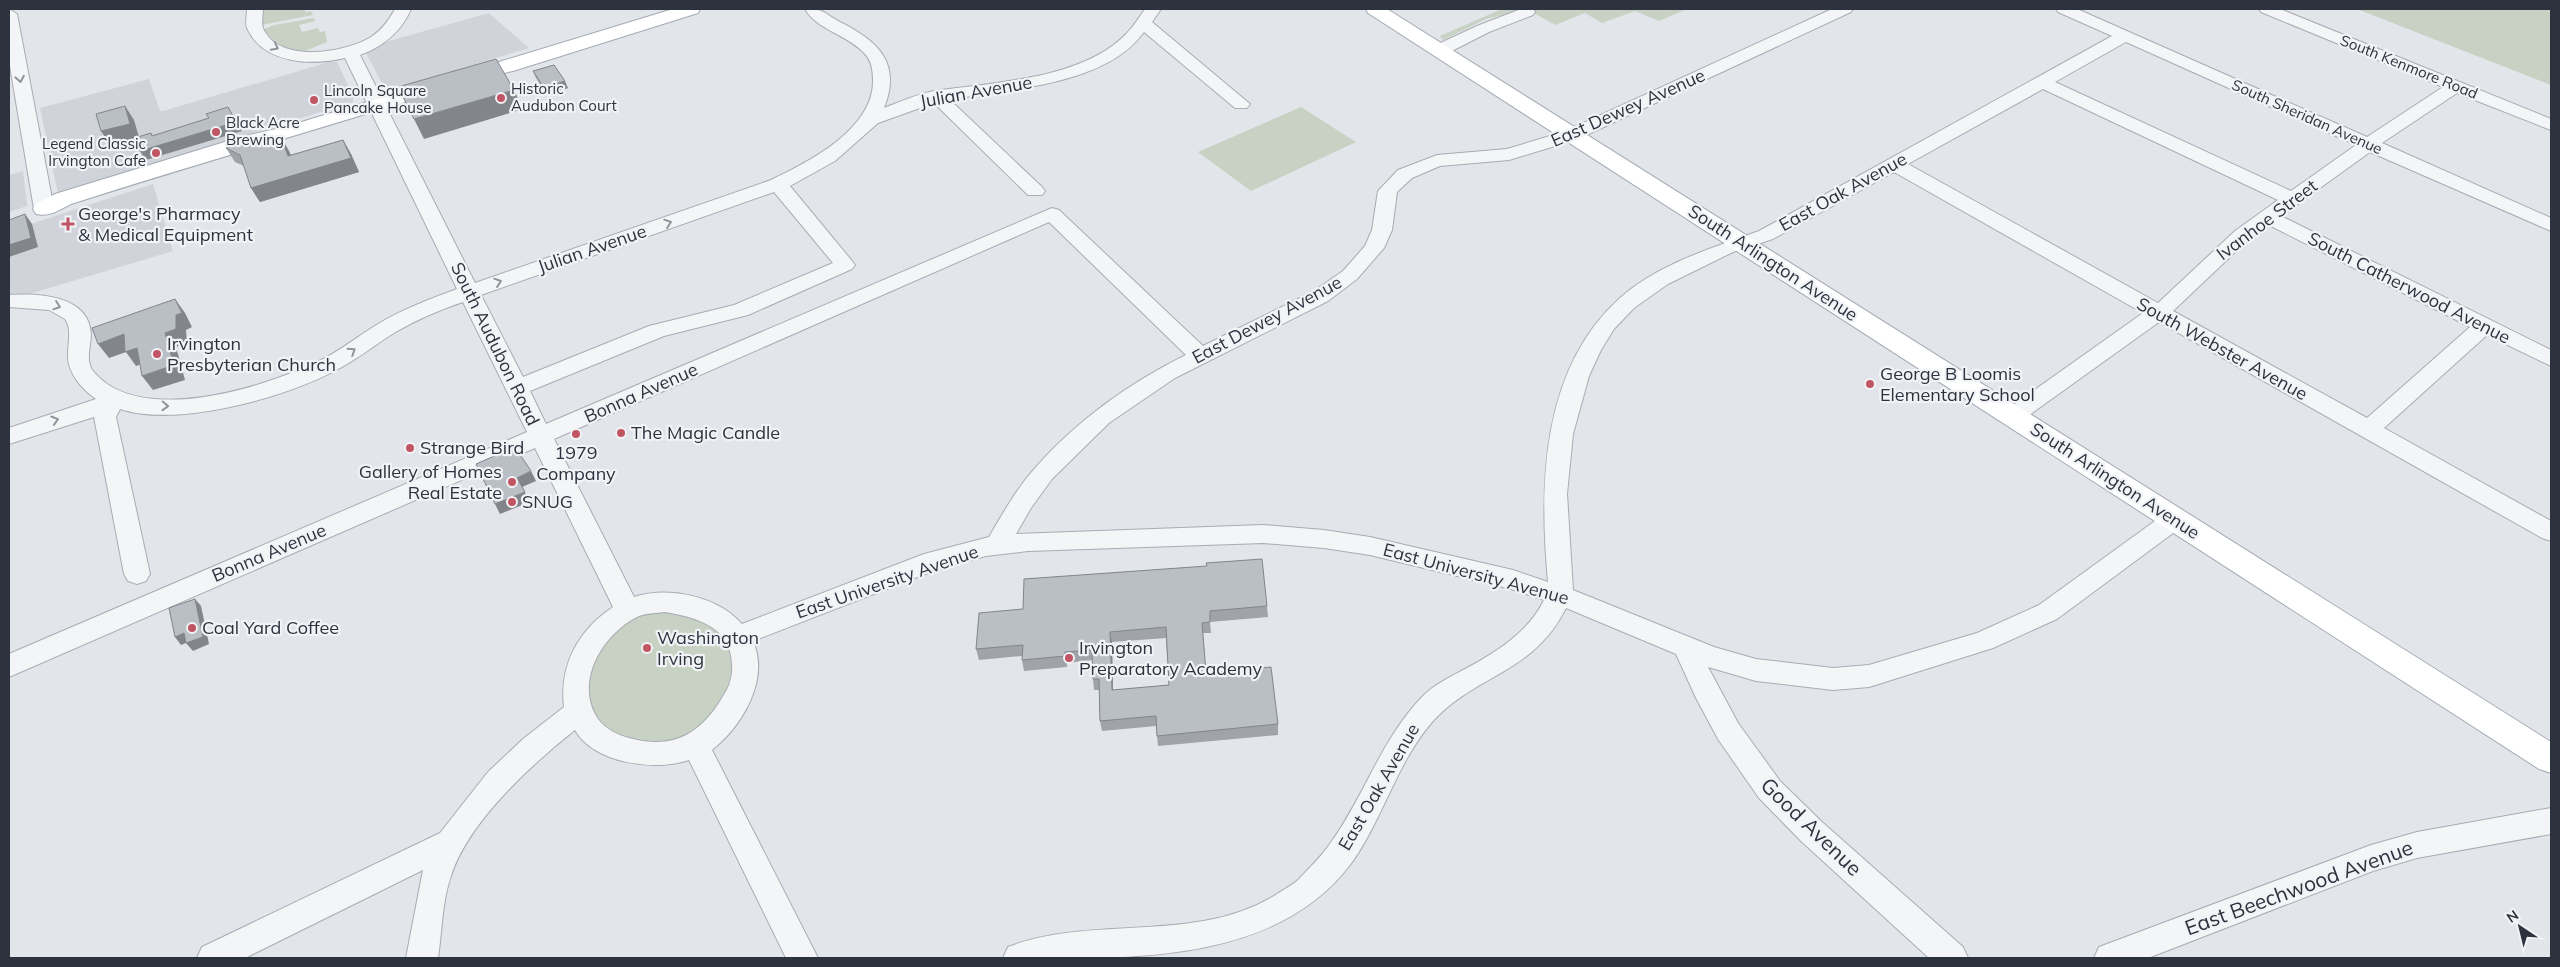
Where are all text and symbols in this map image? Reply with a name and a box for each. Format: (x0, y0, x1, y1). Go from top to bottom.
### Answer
street label: South Kenmore Road (2338, 30, 2481, 103)
one-way arrow (269, 41, 278, 51)
street label: East Dewey Avenue (1547, 63, 1708, 152)
street label: Julian Avenue (918, 70, 1034, 113)
one-way arrow (15, 75, 25, 84)
street label: South Sheridan Avenue (2229, 75, 2385, 158)
place label: Historic Audubon Court (511, 79, 617, 115)
place label: Lincoln Square Pancake House (324, 81, 431, 117)
marker: Historic Audubon Court (495, 92, 507, 104)
marker: Lincoln Square Pancake House (308, 94, 320, 106)
place label: Black Acre Brewing (226, 113, 300, 149)
marker: Black Acre Brewing (210, 126, 222, 138)
place label: Legend Classic Irvington Cafe (42, 134, 146, 170)
marker: Legend Classic Irvington Cafe (150, 147, 162, 159)
street label: East Oak Avenue (1775, 147, 1911, 236)
street label: Ivanhoe Street (2212, 174, 2322, 265)
street label: South Arlington Avenue (1684, 199, 1862, 326)
place label: George's Pharmacy & Medical Equipment (78, 202, 253, 246)
marker: George's Pharmacy & Medical Equipment (62, 218, 74, 230)
street label: Julian Avenue (534, 219, 649, 278)
one-way arrow (663, 219, 672, 229)
street label: South Catherwood Avenue (2304, 226, 2514, 349)
street label: South Audubon Road (446, 258, 545, 429)
street label: East Dewey Avenue (1188, 270, 1346, 369)
one-way arrow (493, 278, 502, 288)
street label: South Webster Avenue (2133, 292, 2312, 405)
one-way arrow (52, 300, 60, 310)
place label: Irvington Presbyterian Church (167, 332, 336, 376)
marker: Irvington Presbyterian Church (151, 348, 163, 360)
one-way arrow (347, 348, 356, 358)
street label: Bonna Avenue (580, 357, 701, 428)
place label: George B Loomis Elementary School (1880, 362, 2035, 406)
marker: George B Loomis Elementary School (1864, 378, 1876, 390)
one-way arrow (162, 401, 170, 411)
one-way arrow (50, 415, 58, 425)
street label: South Arlington Avenue (2026, 417, 2204, 544)
place label: The Magic Candle (631, 421, 780, 444)
marker: The Magic Candle (615, 427, 627, 439)
marker: 1979 Company (570, 428, 582, 440)
place label: Strange Bird (420, 436, 524, 459)
place label: 1979 Company (536, 441, 616, 485)
marker: Strange Bird (404, 442, 416, 454)
place label: Gallery of Homes Real Estate (359, 460, 502, 504)
marker: Gallery of Homes Real Estate (506, 476, 518, 488)
place label: SNUG (522, 490, 573, 513)
marker: SNUG (506, 496, 518, 508)
street label: Bonna Avenue (208, 518, 329, 587)
street label: East University Avenue (1381, 538, 1571, 609)
street label: East University Avenue (793, 540, 981, 624)
place label: Coal Yard Coffee (202, 616, 339, 639)
marker: Coal Yard Coffee (186, 622, 198, 634)
place label: Washington Irving (657, 626, 759, 670)
place label: Irvington Preparatory Academy (1079, 636, 1262, 680)
marker: Washington Irving (641, 642, 653, 654)
marker: Irvington Preparatory Academy (1063, 652, 1075, 664)
street label: East Oak Avenue (1333, 719, 1424, 854)
street label: Good Avenue (1756, 772, 1868, 881)
street label: East Beechwood Avenue (2181, 834, 2416, 940)
north arrow (2495, 902, 2545, 952)
text: N (2503, 906, 2522, 927)

